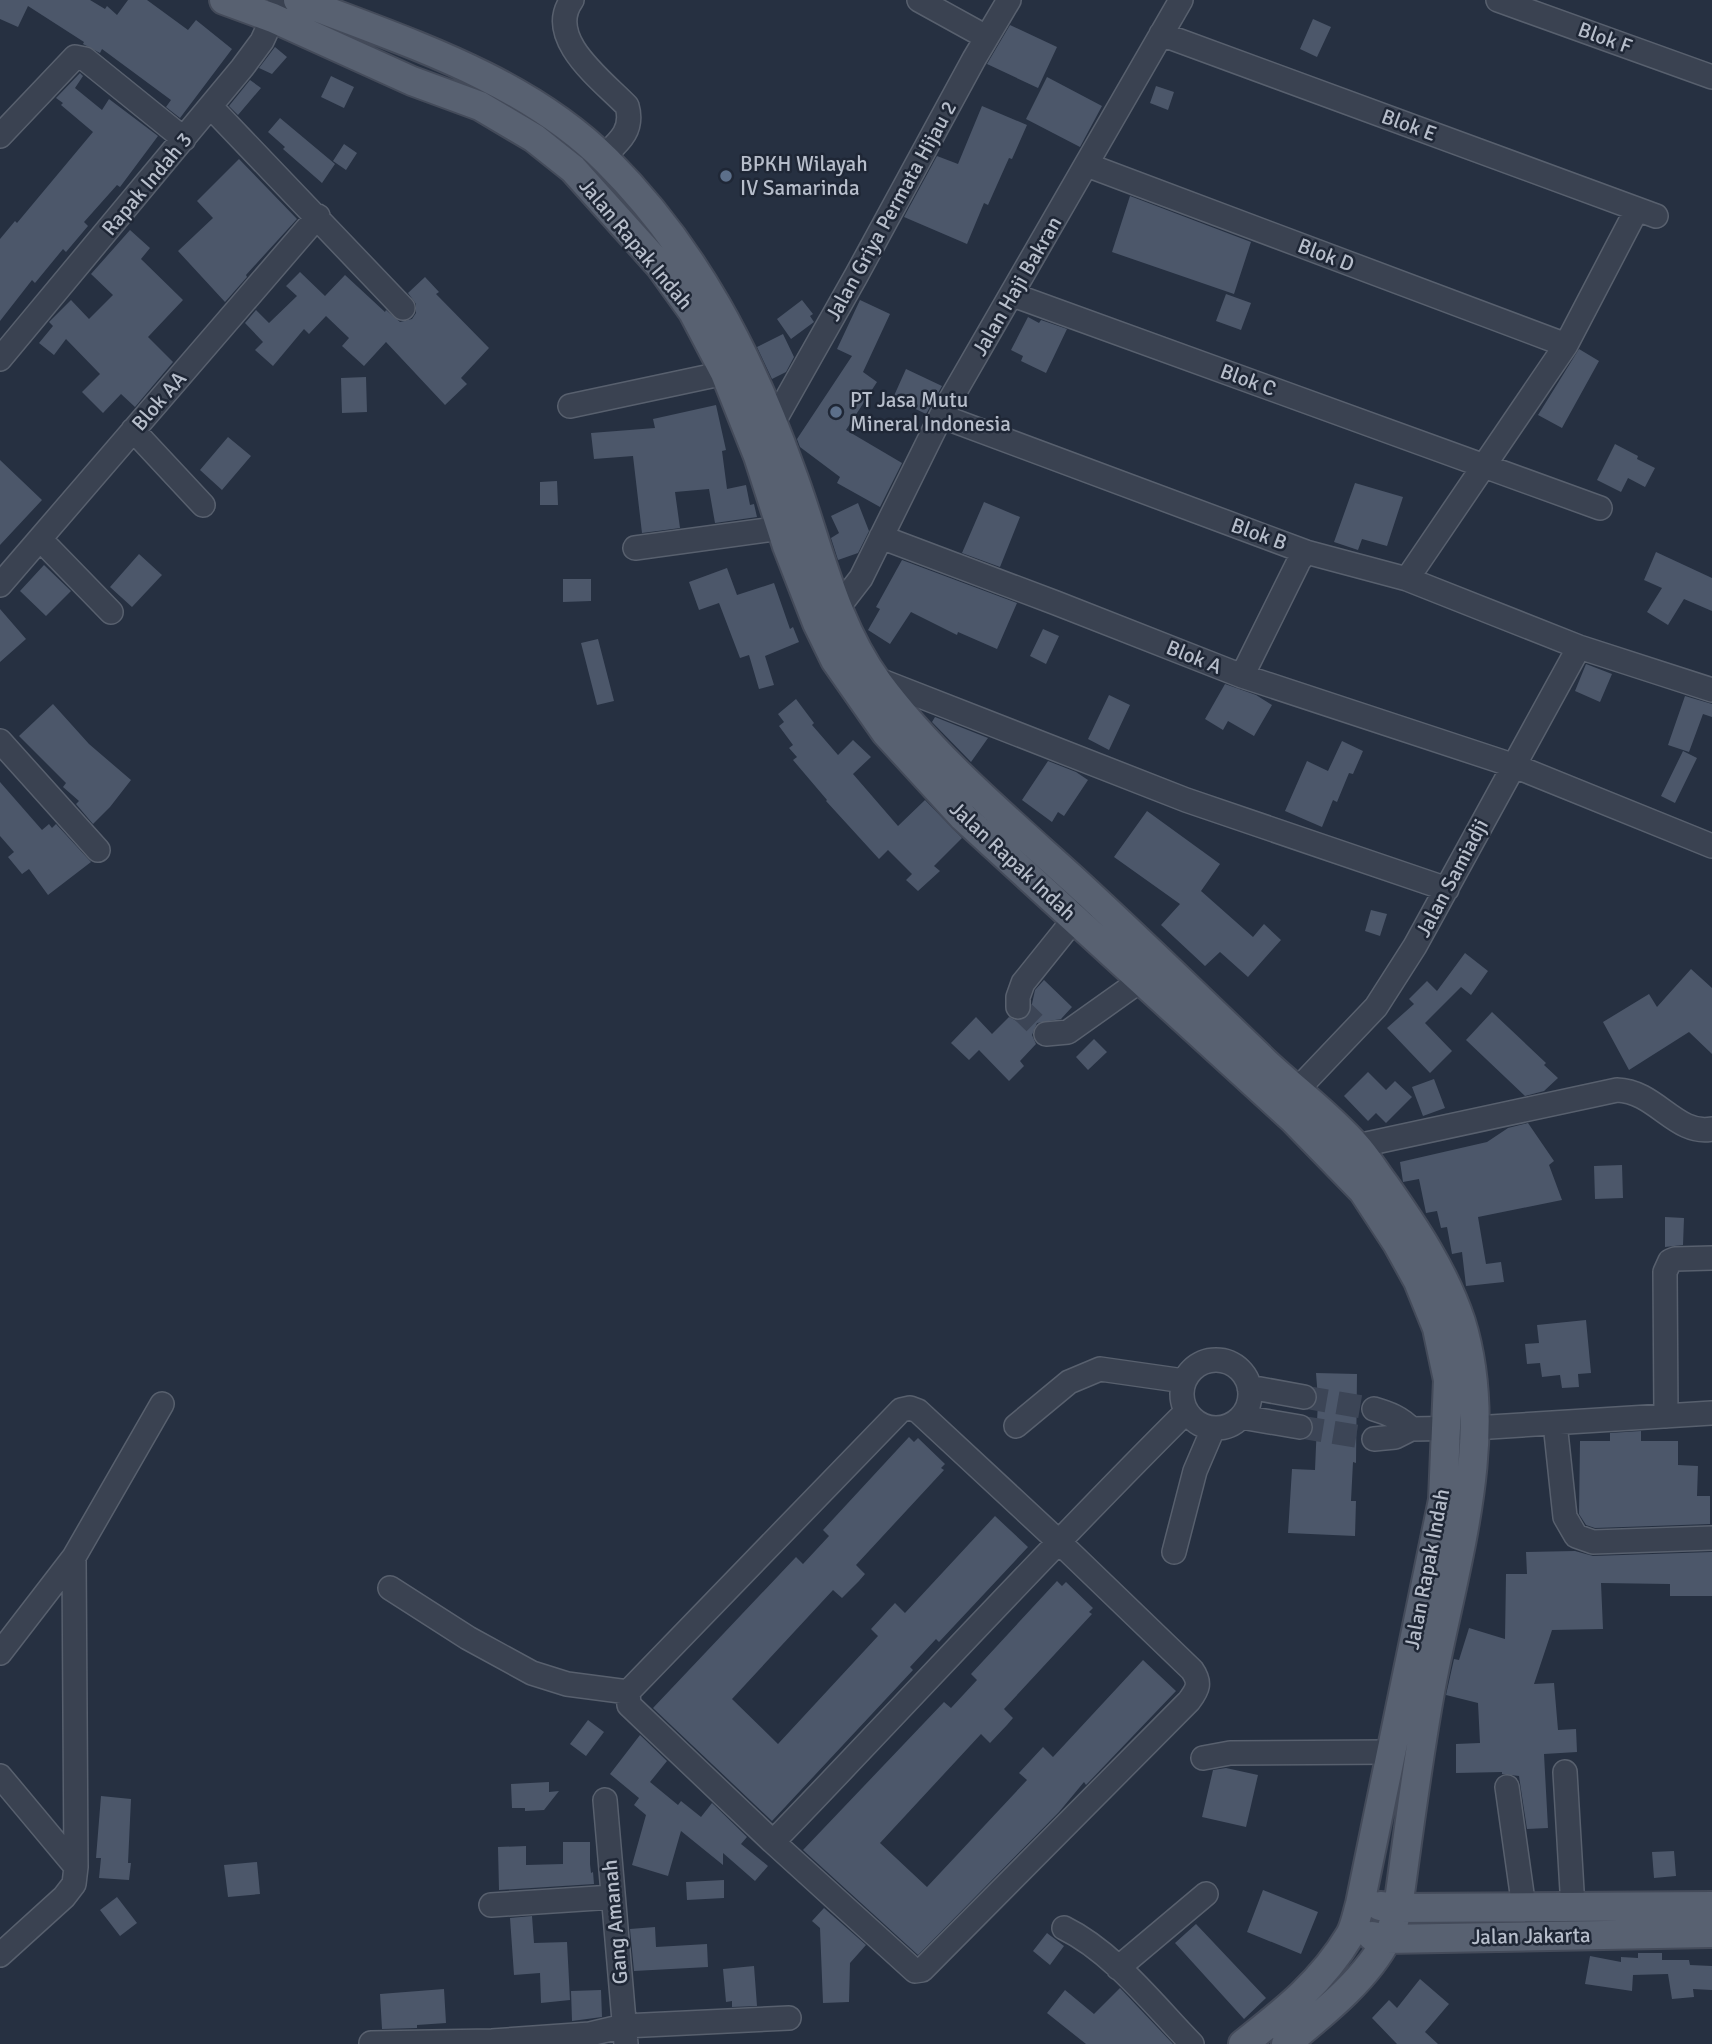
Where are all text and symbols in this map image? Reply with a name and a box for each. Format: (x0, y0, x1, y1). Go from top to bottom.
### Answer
street label: Blok F (1574, 16, 1636, 60)
street label: Jalan Griya Permata Hijau 2 (820, 96, 962, 326)
street label: Blok E (1378, 103, 1440, 147)
street label: Rapak Indah 3 (96, 127, 198, 241)
place label: BPKH Wilayah IV Samarinda (740, 151, 868, 201)
marker: BPKH Wilayah IV Samarinda (718, 168, 734, 184)
street label: Jalan Rapak Indah (574, 173, 698, 315)
street label: Jalan Haji Bakran (966, 212, 1068, 360)
street label: Blok D (1294, 232, 1358, 278)
street label: Blok C (1217, 358, 1279, 402)
street label: Blok AA (126, 366, 192, 436)
place label: PT Jasa Mutu Mineral Indonesia (850, 387, 1011, 437)
marker: PT Jasa Mutu Mineral Indonesia (828, 404, 844, 420)
street label: Blok B (1228, 512, 1290, 556)
street label: Blok A (1162, 634, 1226, 680)
street label: Jalan Rapak Indah (944, 796, 1082, 926)
street label: Jalan Samiadji (1410, 814, 1494, 942)
street label: Jalan Rapak Indah (1399, 1486, 1455, 1652)
street label: Gang Amanah (597, 1859, 633, 1985)
street label: Jalan Jakarta (1471, 1922, 1591, 1950)

